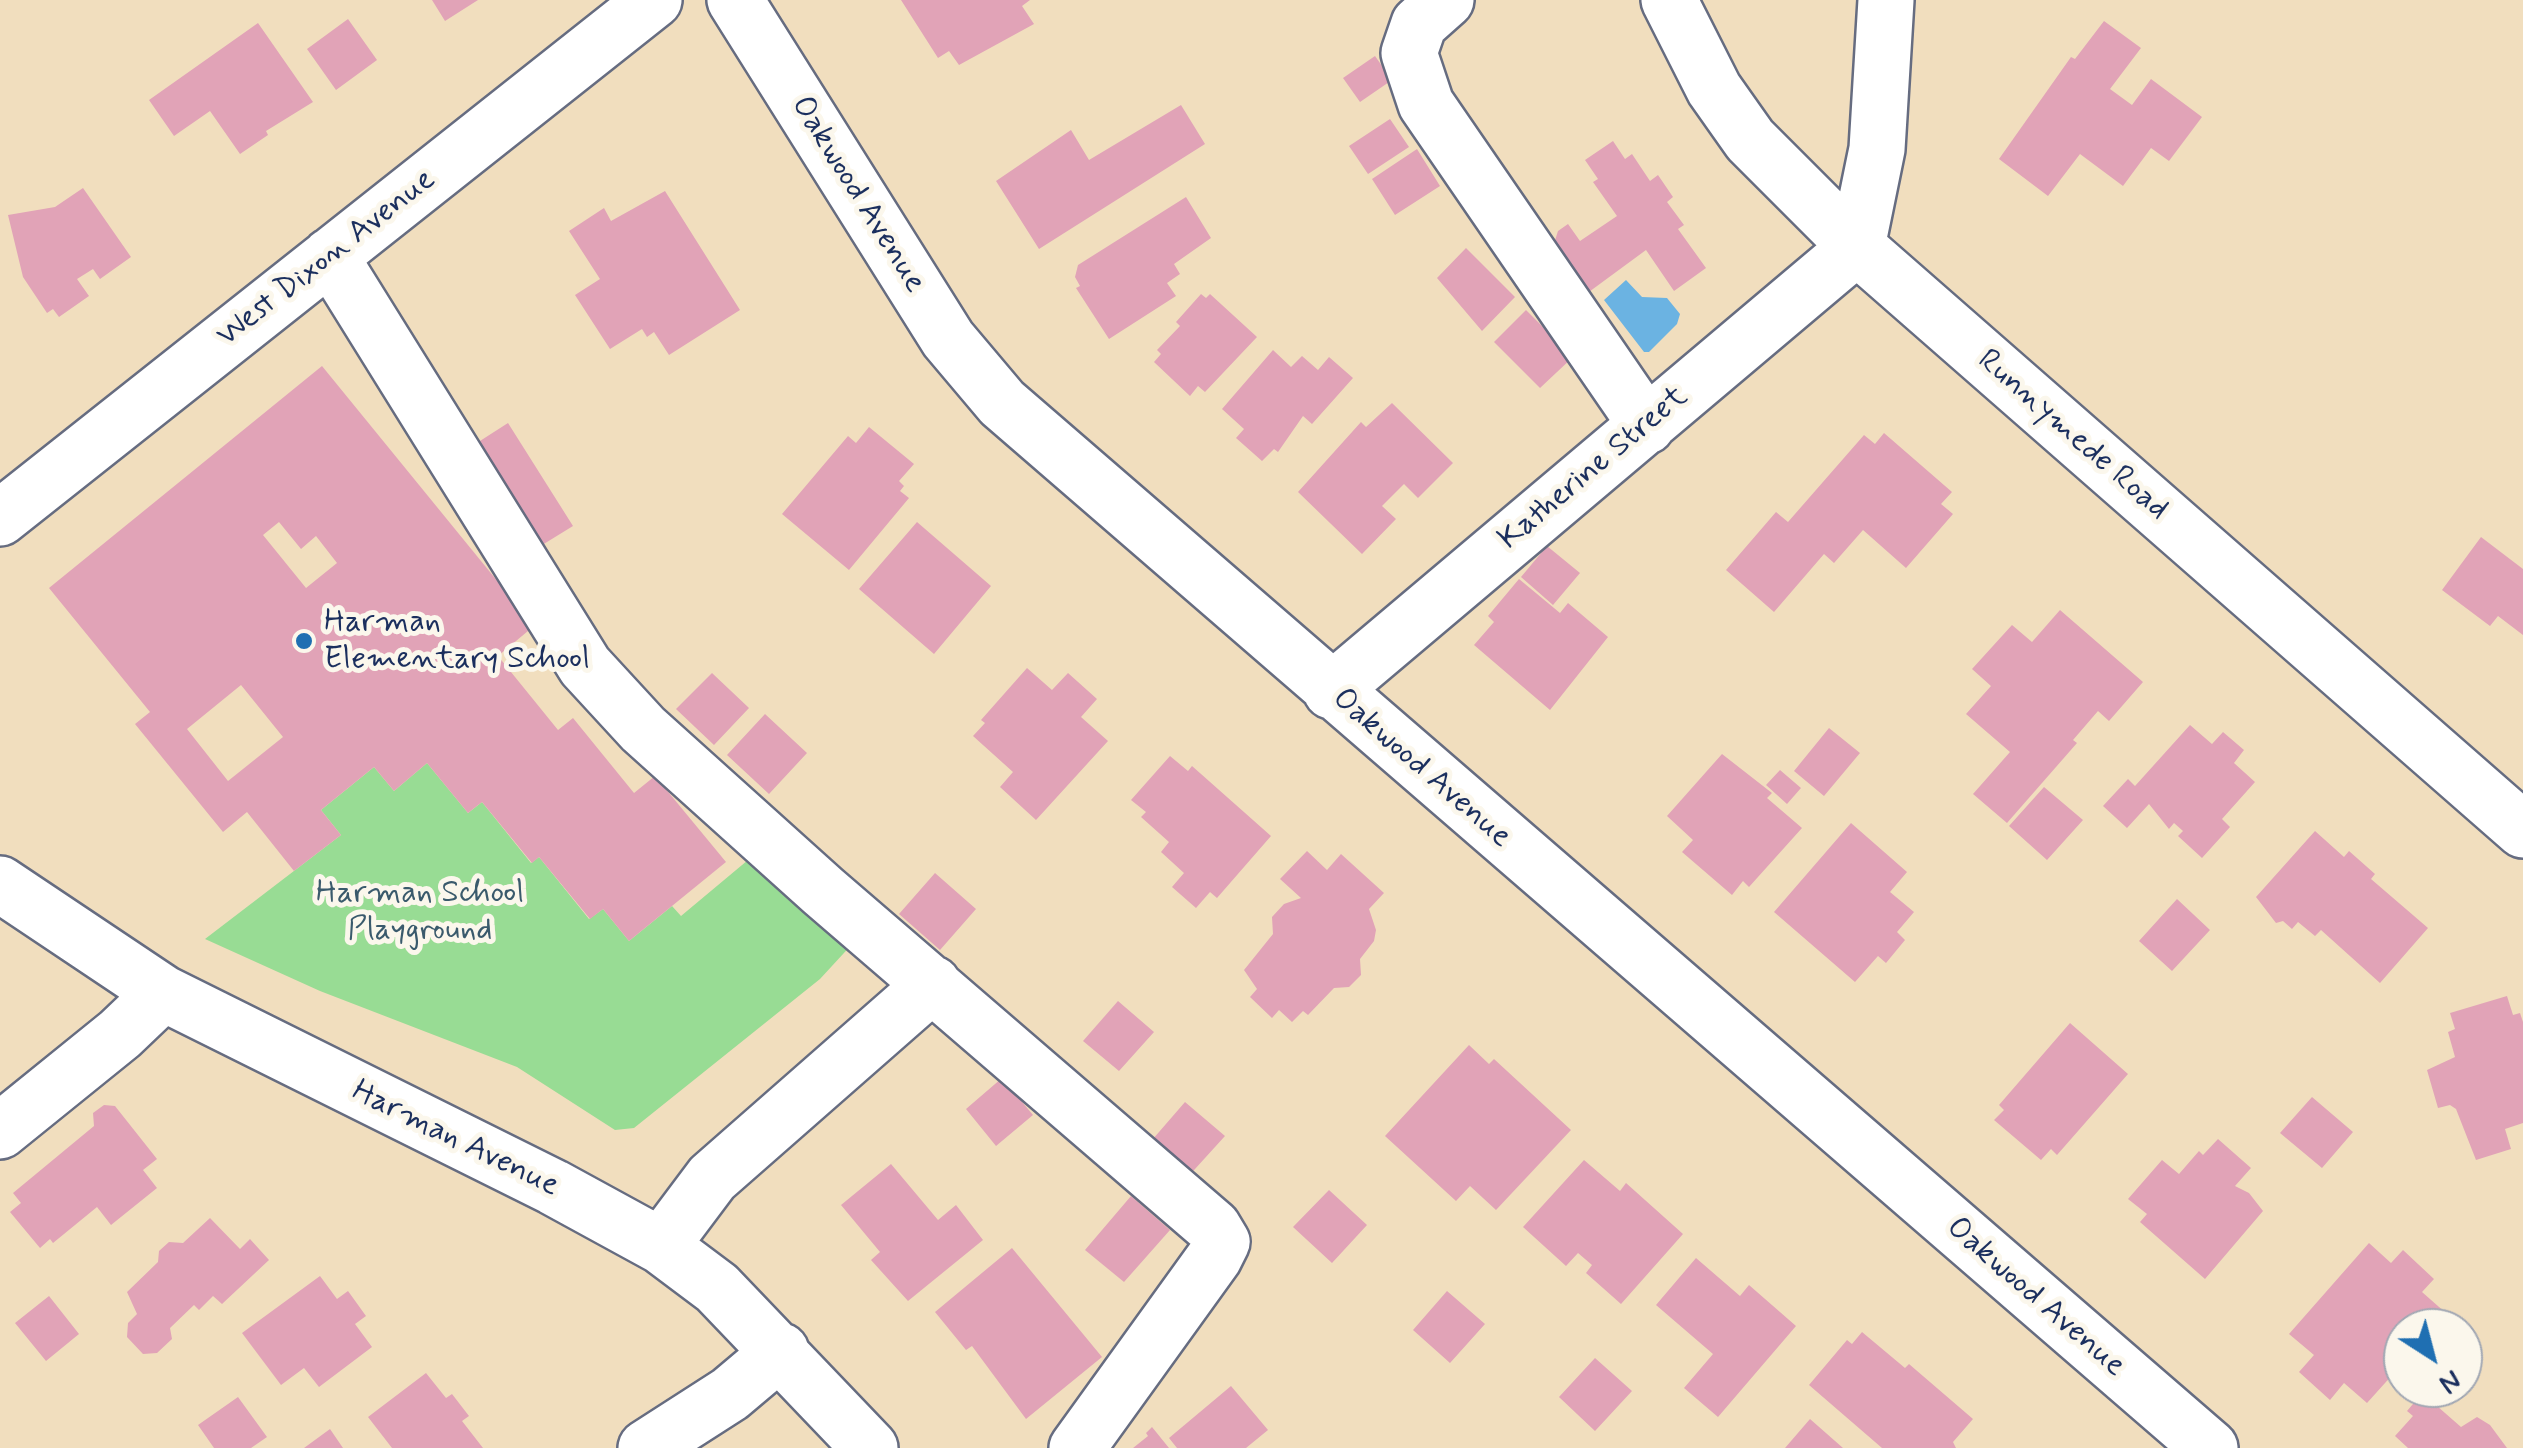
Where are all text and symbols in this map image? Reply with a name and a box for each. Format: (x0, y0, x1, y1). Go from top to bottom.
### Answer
street label: Oakwood Avenue (781, 89, 933, 301)
street label: West Dixon Avenue (210, 162, 444, 356)
street label: Runnymede Road (1968, 342, 2176, 530)
street label: Katherine Street (1492, 379, 1696, 559)
place label: Harman Elementary School (324, 604, 590, 679)
marker: Harman Elementary School (293, 630, 315, 652)
street label: Oakwood Avenue (1323, 681, 1519, 857)
park label: Harman School Playground (316, 875, 524, 950)
street label: Harman Avenue (345, 1073, 565, 1207)
street label: Oakwood Avenue (1937, 1210, 2133, 1386)
north arrow (2383, 1308, 2483, 1408)
text: N (2431, 1361, 2468, 1402)

